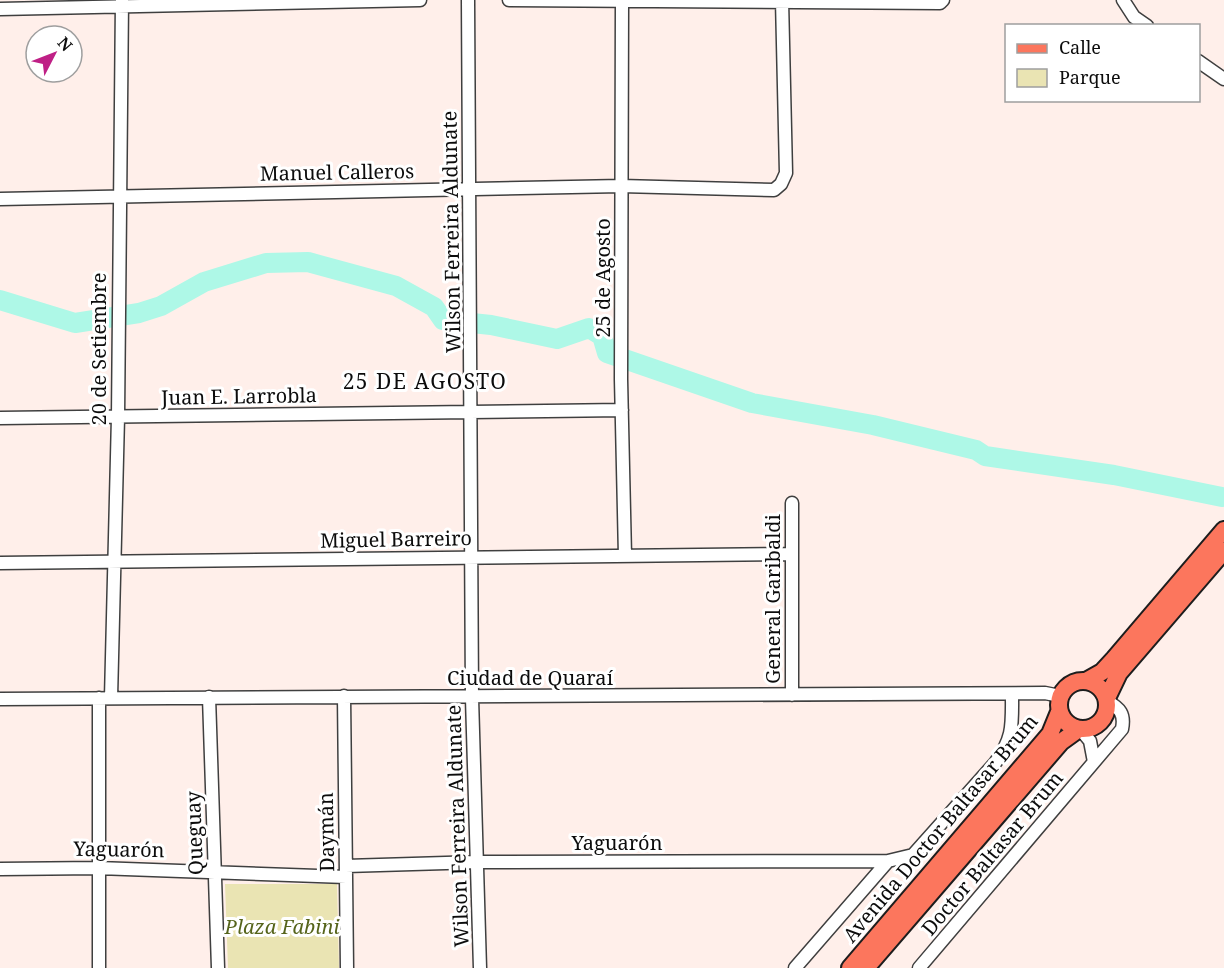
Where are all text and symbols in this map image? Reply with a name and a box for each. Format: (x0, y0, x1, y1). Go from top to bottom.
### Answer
north arrow (24, 24, 84, 84)
legend (1005, 24, 1200, 102)
text: N (53, 32, 78, 56)
text: Calle (1059, 35, 1101, 59)
text: Parque (1059, 65, 1121, 89)
street label: Wilson Ferreira Aldunate (435, 111, 467, 353)
street label: Manuel Calleros (260, 157, 414, 187)
street label: 25 de Agosto (589, 218, 616, 338)
street label: 20 de Setiembre (85, 273, 112, 425)
district label: 25 DE AGOSTO (343, 367, 507, 395)
street label: Juan E. Larrobla (160, 381, 317, 411)
street label: General Garibaldi (759, 513, 786, 684)
street label: Miguel Barreiro (320, 524, 472, 554)
street label: Ciudad de Quaraí (447, 664, 614, 691)
street label: Wilson Ferreira Aldunate (439, 704, 475, 948)
street label: Avenida Doctor Baltasar Brum (838, 709, 1042, 947)
street label: Doctor Baltasar Brum (916, 766, 1068, 940)
street label: Queguay (179, 790, 209, 875)
street label: Daymán (312, 792, 340, 872)
street label: Yaguarón (570, 829, 663, 856)
street label: Yaguarón (72, 835, 165, 863)
park label: Plaza Fabini (223, 913, 340, 940)

